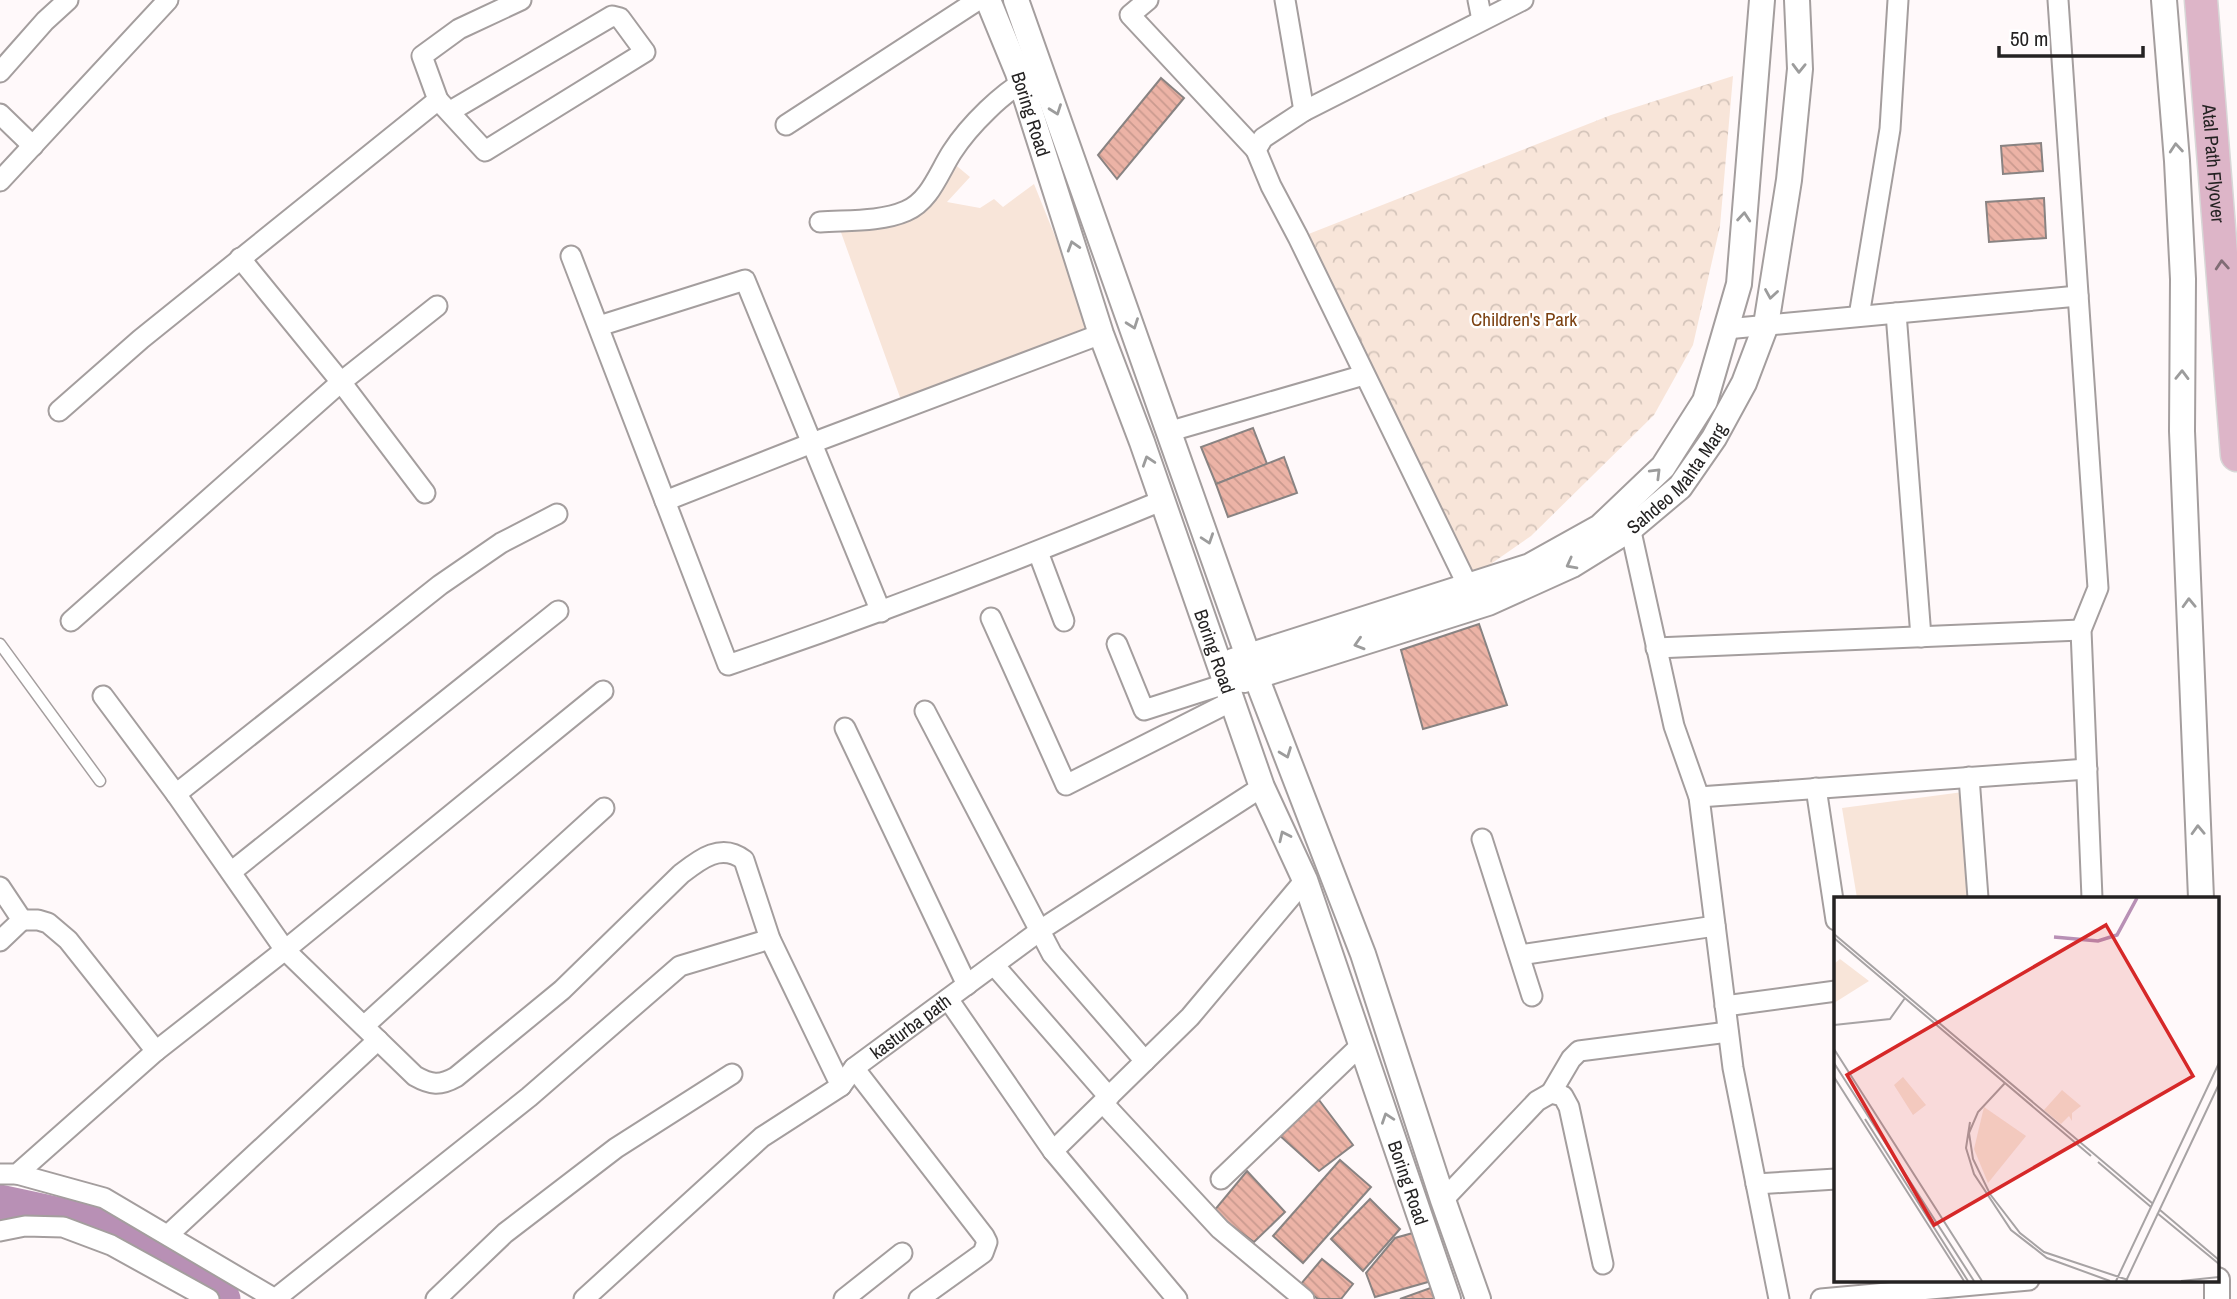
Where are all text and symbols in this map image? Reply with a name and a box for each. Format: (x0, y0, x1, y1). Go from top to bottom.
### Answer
scale bar (1999, 14, 2142, 58)
text: 50 m (2010, 24, 2048, 53)
one-way arrow (1791, 63, 1807, 74)
street label: Boring Road (1005, 68, 1057, 160)
street label: Atal Path Flyover (2196, 102, 2232, 225)
one-way arrow (1048, 104, 1062, 116)
one-way arrow (2169, 142, 2184, 153)
one-way arrow (1736, 211, 1751, 222)
one-way arrow (1067, 240, 1081, 253)
one-way arrow (2215, 259, 2230, 270)
one-way arrow (1764, 288, 1779, 300)
park label: Children's Park (1471, 306, 1577, 332)
one-way arrow (1125, 318, 1139, 330)
one-way arrow (2174, 370, 2190, 380)
street label: Sahdeo Mahta Marg (1621, 418, 1733, 540)
one-way arrow (1142, 455, 1156, 467)
one-way arrow (1648, 469, 1661, 482)
one-way arrow (1200, 533, 1214, 545)
one-way arrow (1566, 556, 1578, 569)
one-way arrow (2181, 597, 2196, 608)
street label: Boring Road (1188, 606, 1241, 697)
one-way arrow (1353, 636, 1365, 650)
one-way arrow (1278, 746, 1292, 758)
one-way arrow (2191, 824, 2206, 835)
one-way arrow (1278, 830, 1292, 843)
inset map (1834, 897, 2220, 1282)
street label: kasturba path (865, 988, 956, 1065)
one-way arrow (1380, 1113, 1395, 1125)
street label: Boring Road (1382, 1137, 1435, 1228)

